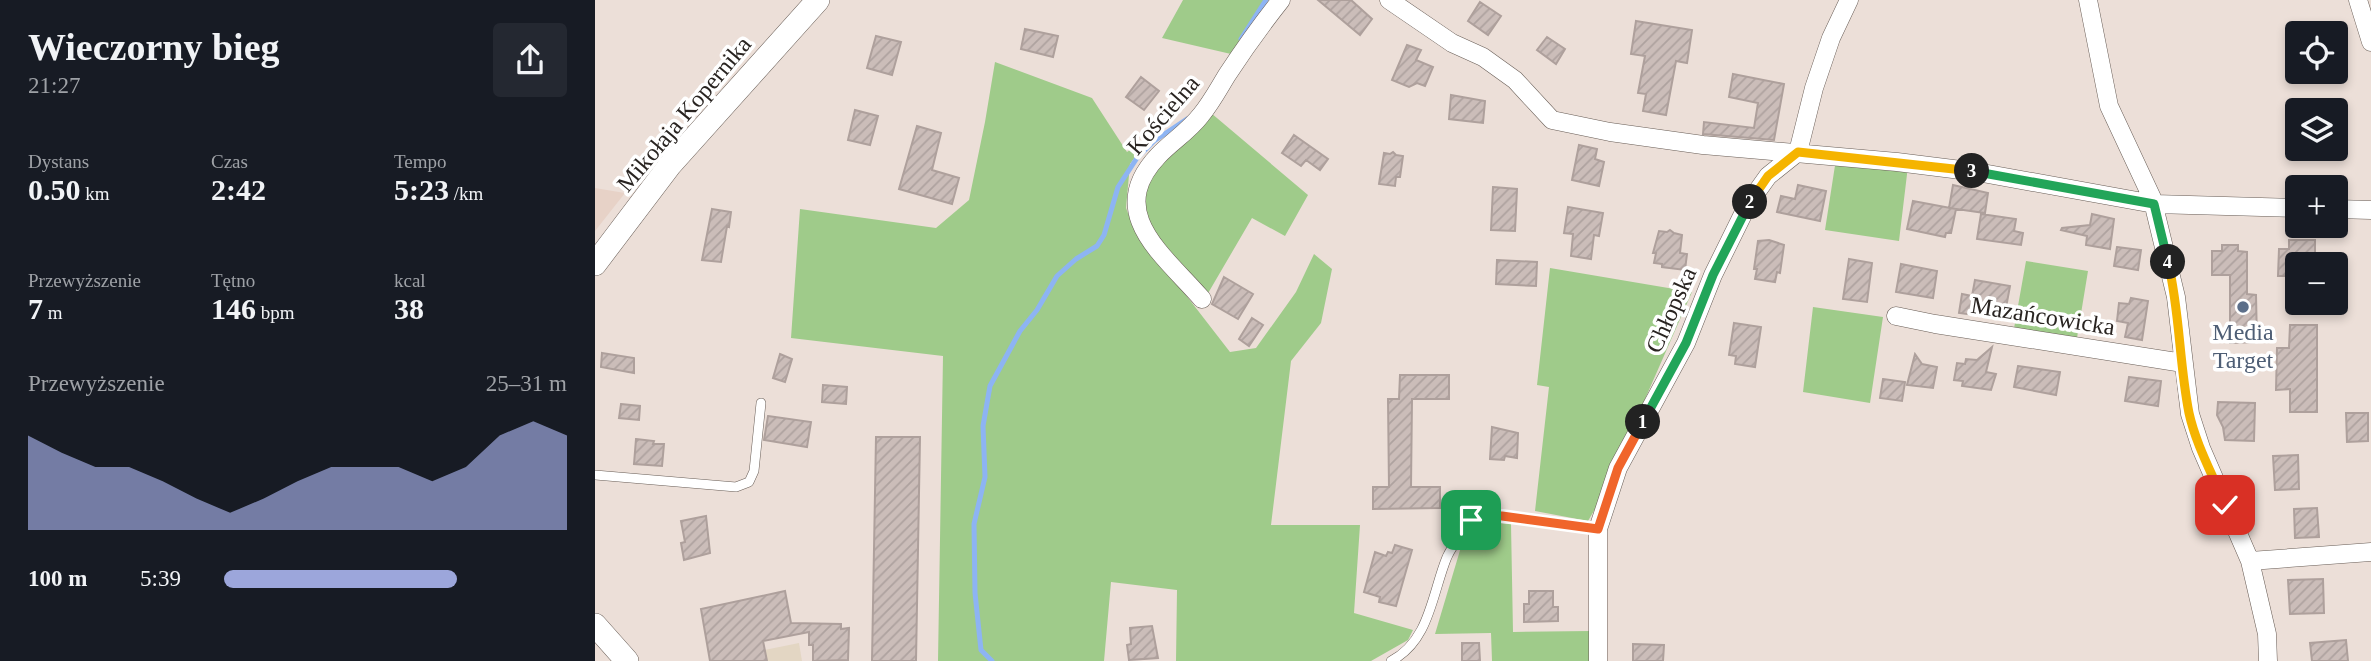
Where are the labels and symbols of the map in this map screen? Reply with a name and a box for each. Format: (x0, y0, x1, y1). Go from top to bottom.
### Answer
street label: Mikołaja Kopernika (612, 31, 757, 197)
street label: Kościelna (1122, 70, 1205, 160)
pin: 3 (1955, 154, 1989, 188)
pin: 2 (1733, 184, 1767, 220)
pin: 4 (2151, 244, 2185, 280)
street label: Chłopska (1641, 263, 1701, 357)
street label: Mazańcowicka (1969, 292, 2117, 340)
marker: Media Target (2235, 299, 2251, 315)
place label: Media Target (2212, 319, 2274, 373)
pin: 1 (1625, 404, 1661, 440)
pin (2195, 475, 2255, 535)
pin (1441, 490, 1501, 550)

